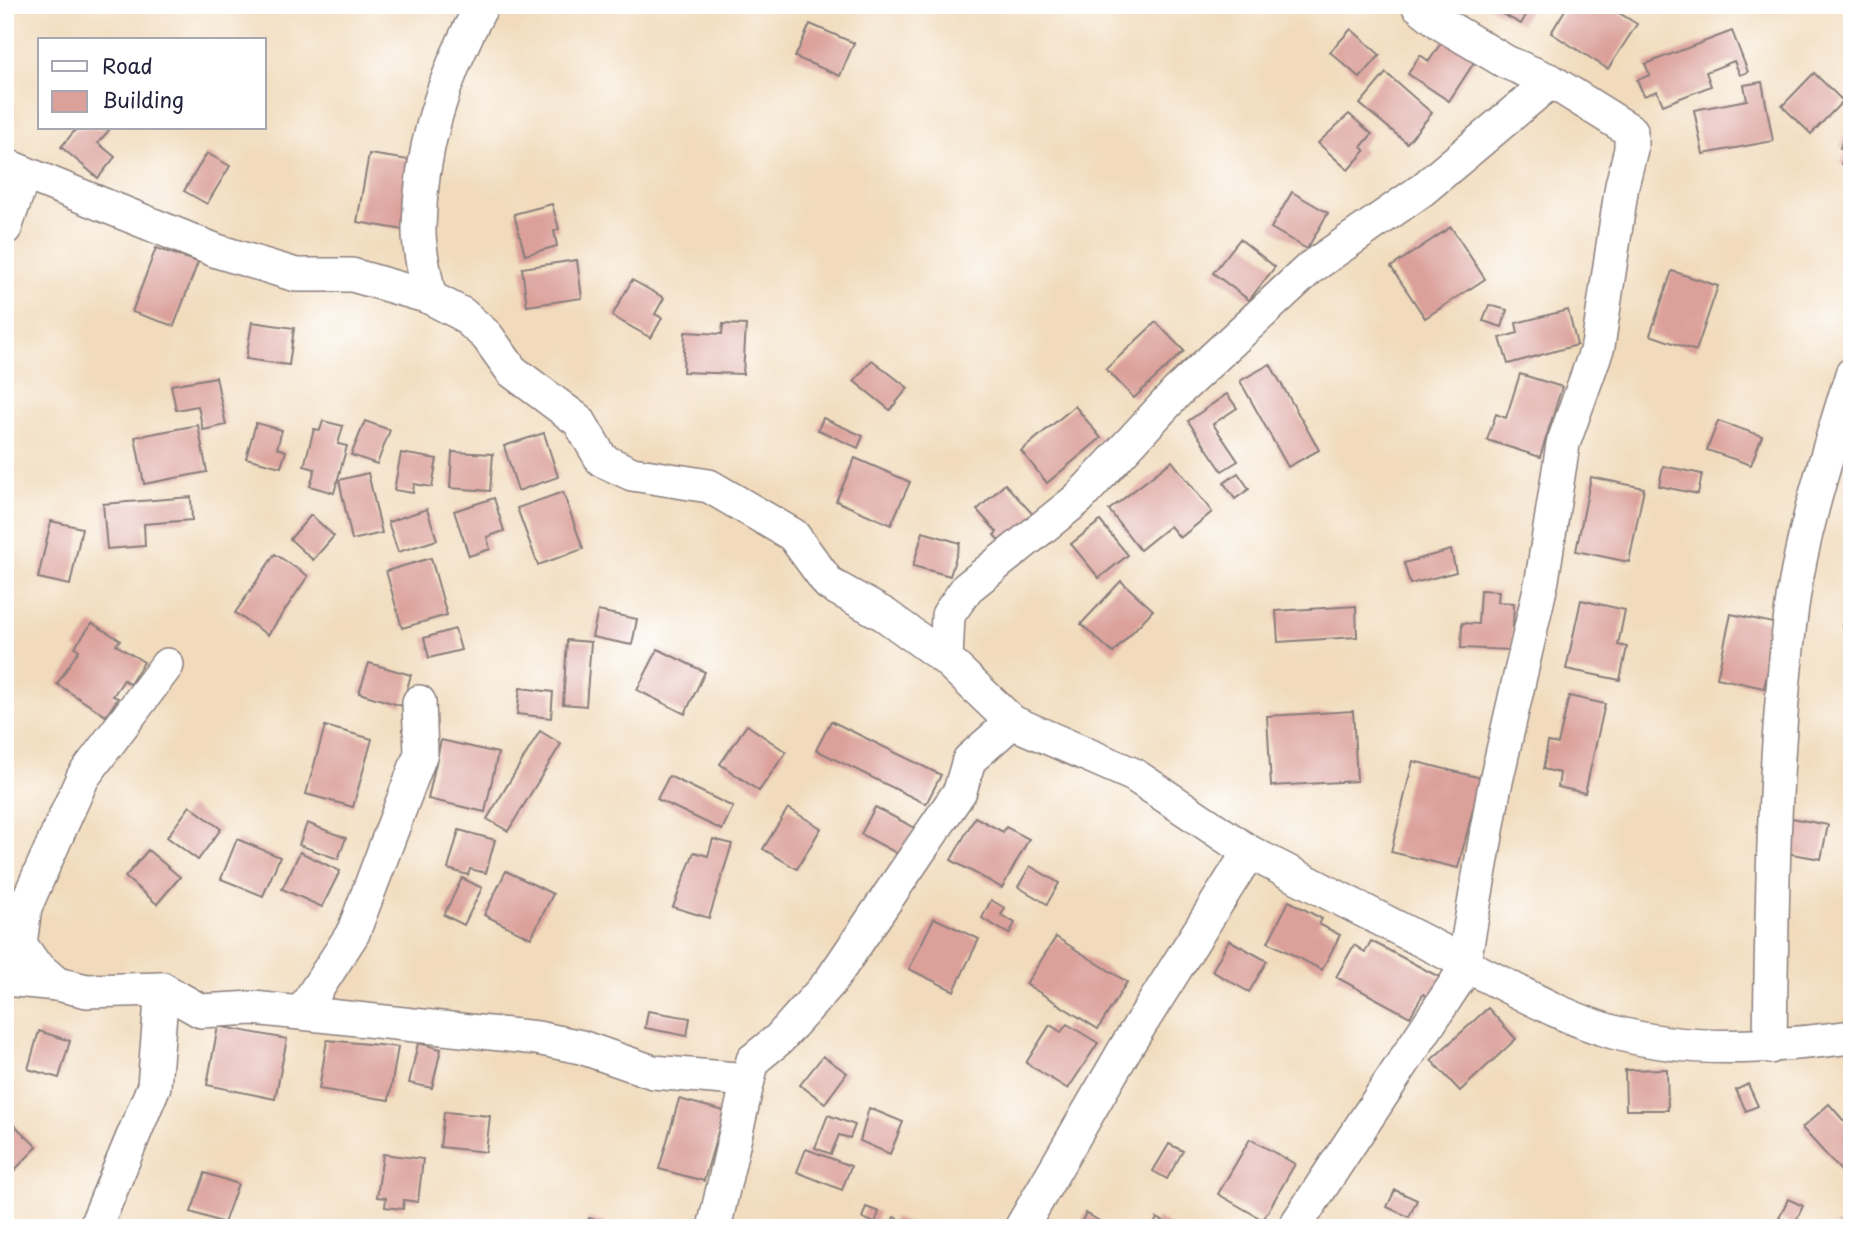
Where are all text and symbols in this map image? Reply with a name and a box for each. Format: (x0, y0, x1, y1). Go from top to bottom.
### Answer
legend (38, 38, 266, 130)
text: Road (102, 49, 153, 81)
text: Building (102, 83, 184, 115)

